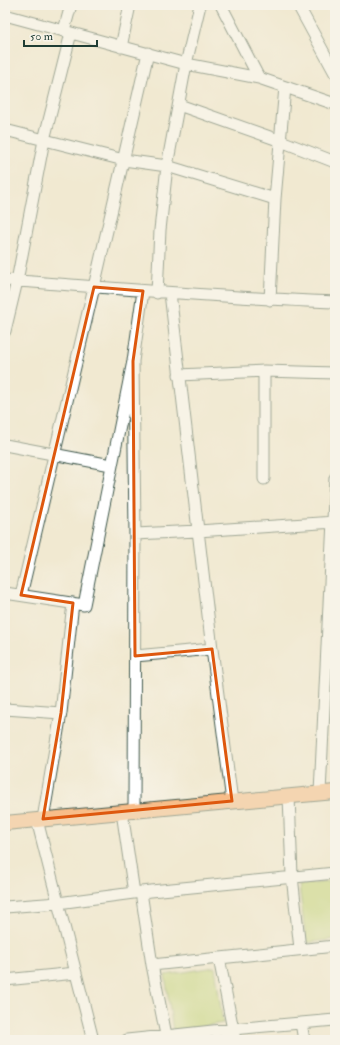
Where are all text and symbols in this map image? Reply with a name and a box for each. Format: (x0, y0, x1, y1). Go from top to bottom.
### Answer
scale bar (24, 22, 97, 48)
text: 50 m (30, 29, 54, 44)

